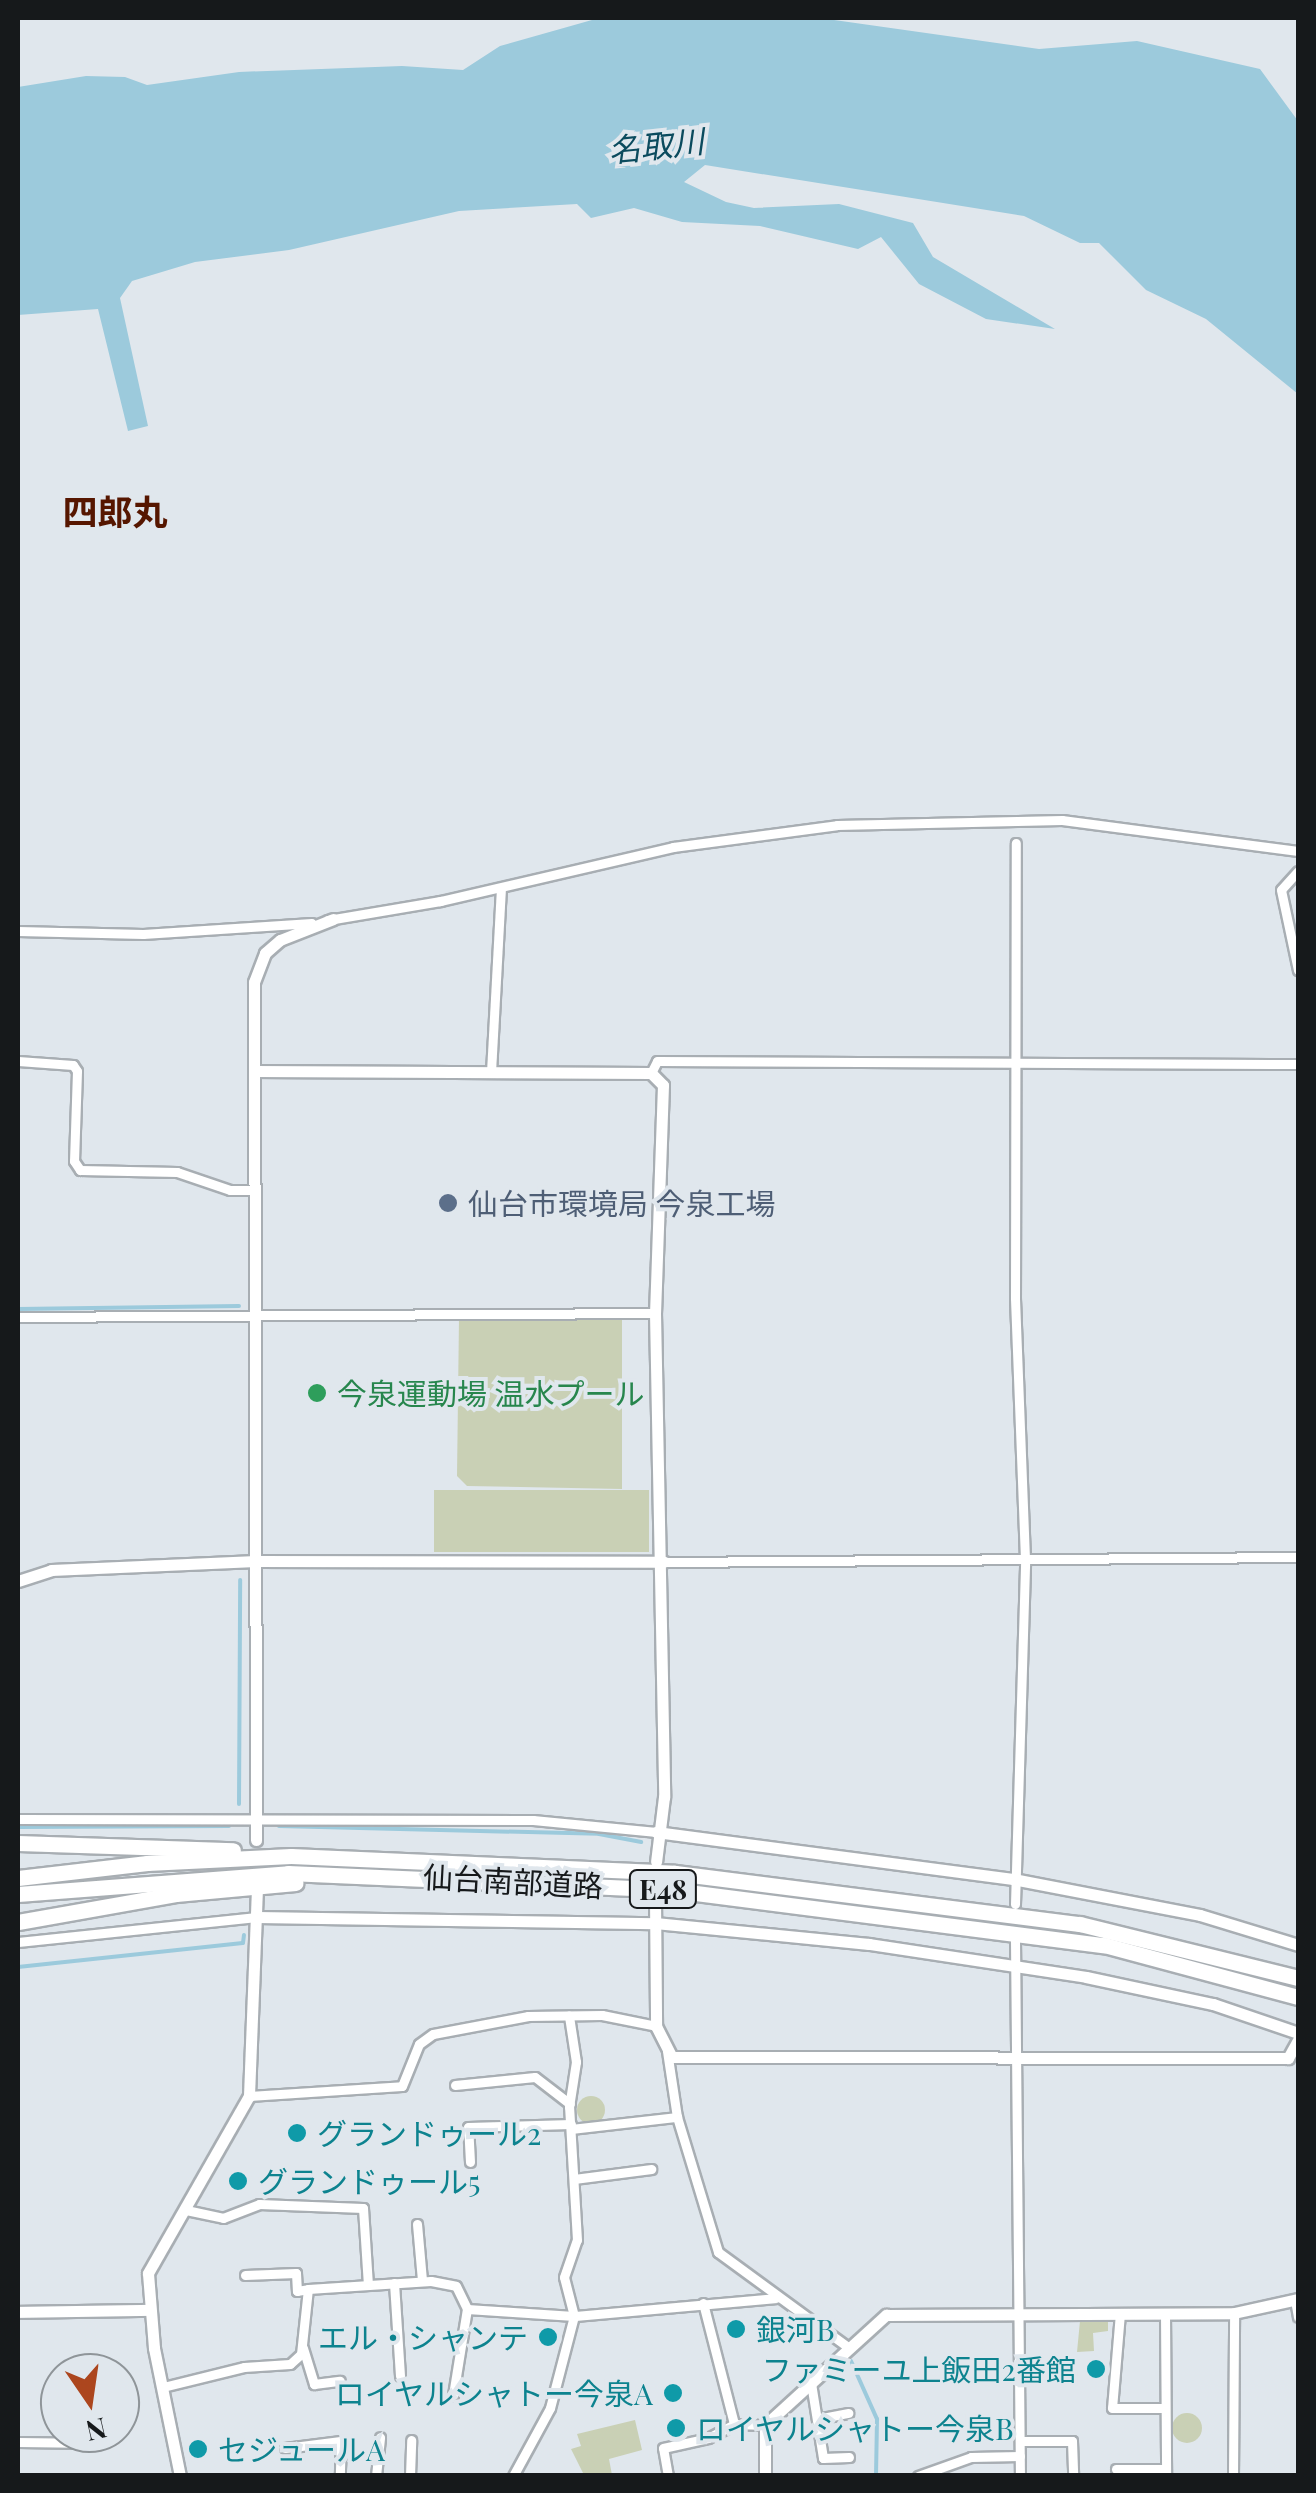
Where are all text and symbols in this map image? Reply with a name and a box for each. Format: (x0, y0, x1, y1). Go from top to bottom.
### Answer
water label: 名取川 (606, 121, 706, 169)
district label: 四郎丸 (63, 490, 167, 532)
place label: 仙台市環境局 今泉工場 (468, 1185, 775, 1221)
marker: 仙台市環境局 今泉工場 (437, 1192, 459, 1214)
place label: 今泉運動場 温水プール (337, 1375, 644, 1411)
marker: 今泉運動場 温水プール (306, 1382, 328, 1404)
street label: 仙台南部道路 (422, 1858, 604, 1904)
road number: E48 (628, 1866, 698, 1912)
place label: グランドゥール2 (317, 2115, 541, 2151)
marker: グランドゥール2 (286, 2122, 308, 2144)
place label: グランドゥール5 (258, 2163, 480, 2199)
marker: グランドゥール5 (227, 2170, 249, 2192)
place label: 銀河B (756, 2311, 835, 2347)
marker: 銀河B (725, 2318, 747, 2340)
place label: エル・シャンテ (318, 2319, 528, 2355)
marker: エル・シャンテ (537, 2326, 559, 2348)
place label: ファミーユ上飯田2番館 (762, 2351, 1076, 2387)
north arrow (40, 2353, 140, 2453)
marker: ファミーユ上飯田2番館 (1085, 2358, 1107, 2380)
place label: ロイヤルシャトー今泉A (334, 2375, 653, 2411)
marker: ロイヤルシャトー今泉A (662, 2382, 684, 2404)
text: N (82, 2410, 110, 2451)
place label: ロイヤルシャトー今泉B (696, 2410, 1015, 2446)
marker: ロイヤルシャトー今泉B (665, 2417, 687, 2439)
place label: セジュールA (218, 2431, 387, 2467)
marker: セジュールA (187, 2438, 209, 2460)

